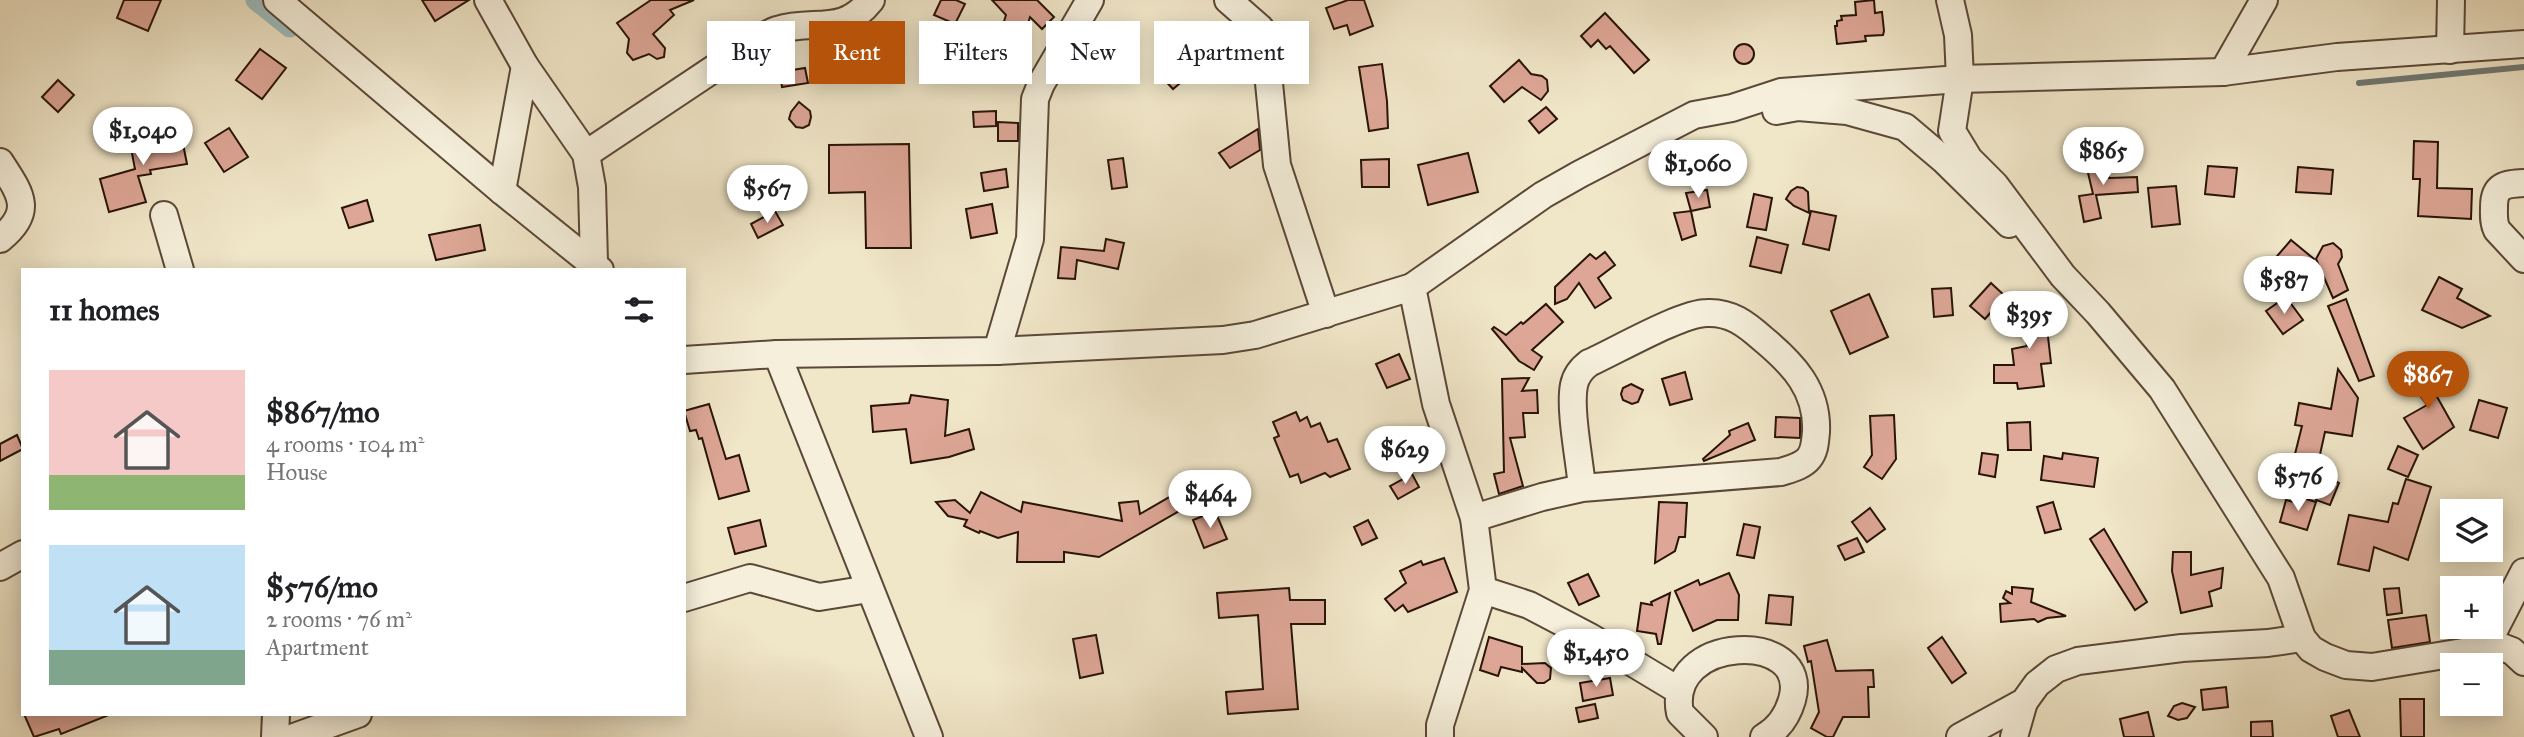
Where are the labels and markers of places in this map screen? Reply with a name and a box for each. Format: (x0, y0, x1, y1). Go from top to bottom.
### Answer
pin: $1,040 (86, 108, 200, 167)
pin: $865 (2062, 128, 2144, 187)
pin: $1,060 (1641, 140, 1755, 200)
pin: $567 (726, 166, 808, 225)
pin: $587 (2243, 256, 2325, 316)
pin: $395 (1988, 292, 2070, 351)
pin: $867 (2387, 352, 2469, 411)
pin: $629 (1364, 426, 1446, 486)
pin: $576 (2257, 454, 2339, 513)
pin: $464 (1169, 470, 1251, 530)
pin: $1,450 (1539, 630, 1653, 689)

